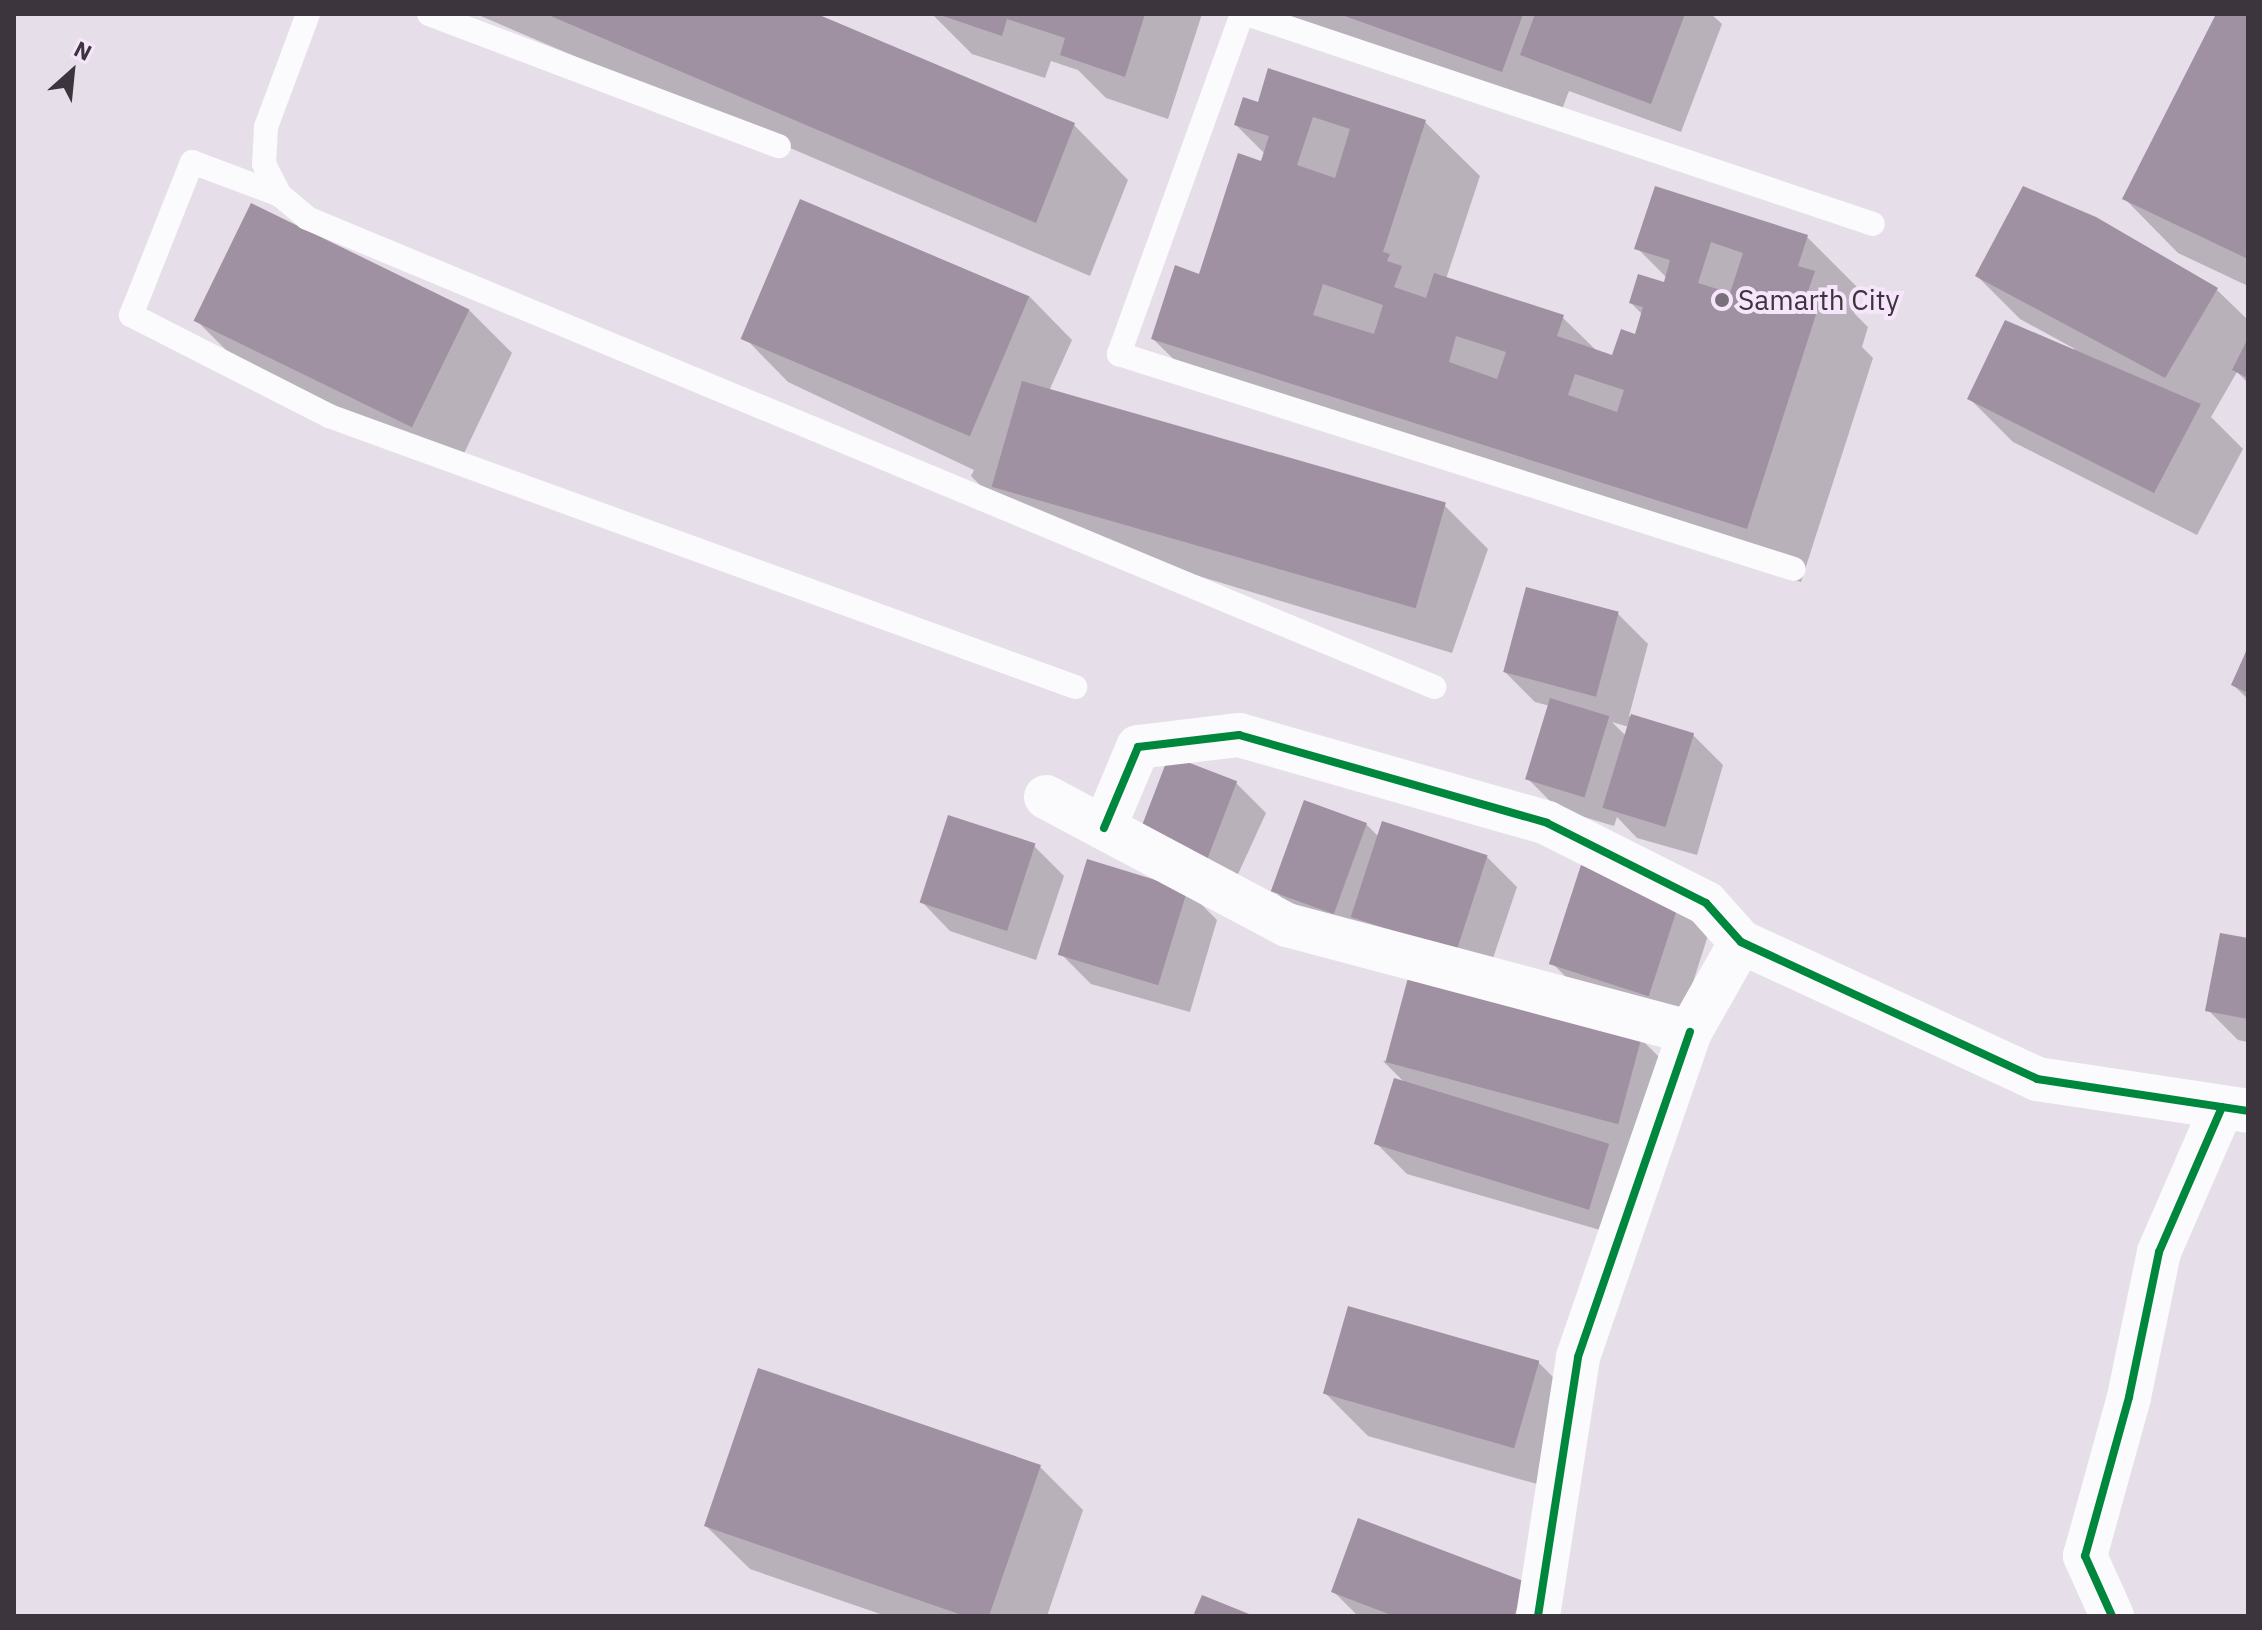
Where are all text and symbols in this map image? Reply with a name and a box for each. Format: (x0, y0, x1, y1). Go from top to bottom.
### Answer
north arrow (32, 32, 112, 112)
text: N (69, 34, 97, 67)
place label: Samarth City (1738, 283, 1900, 317)
marker: Samarth City (1713, 291, 1731, 309)

